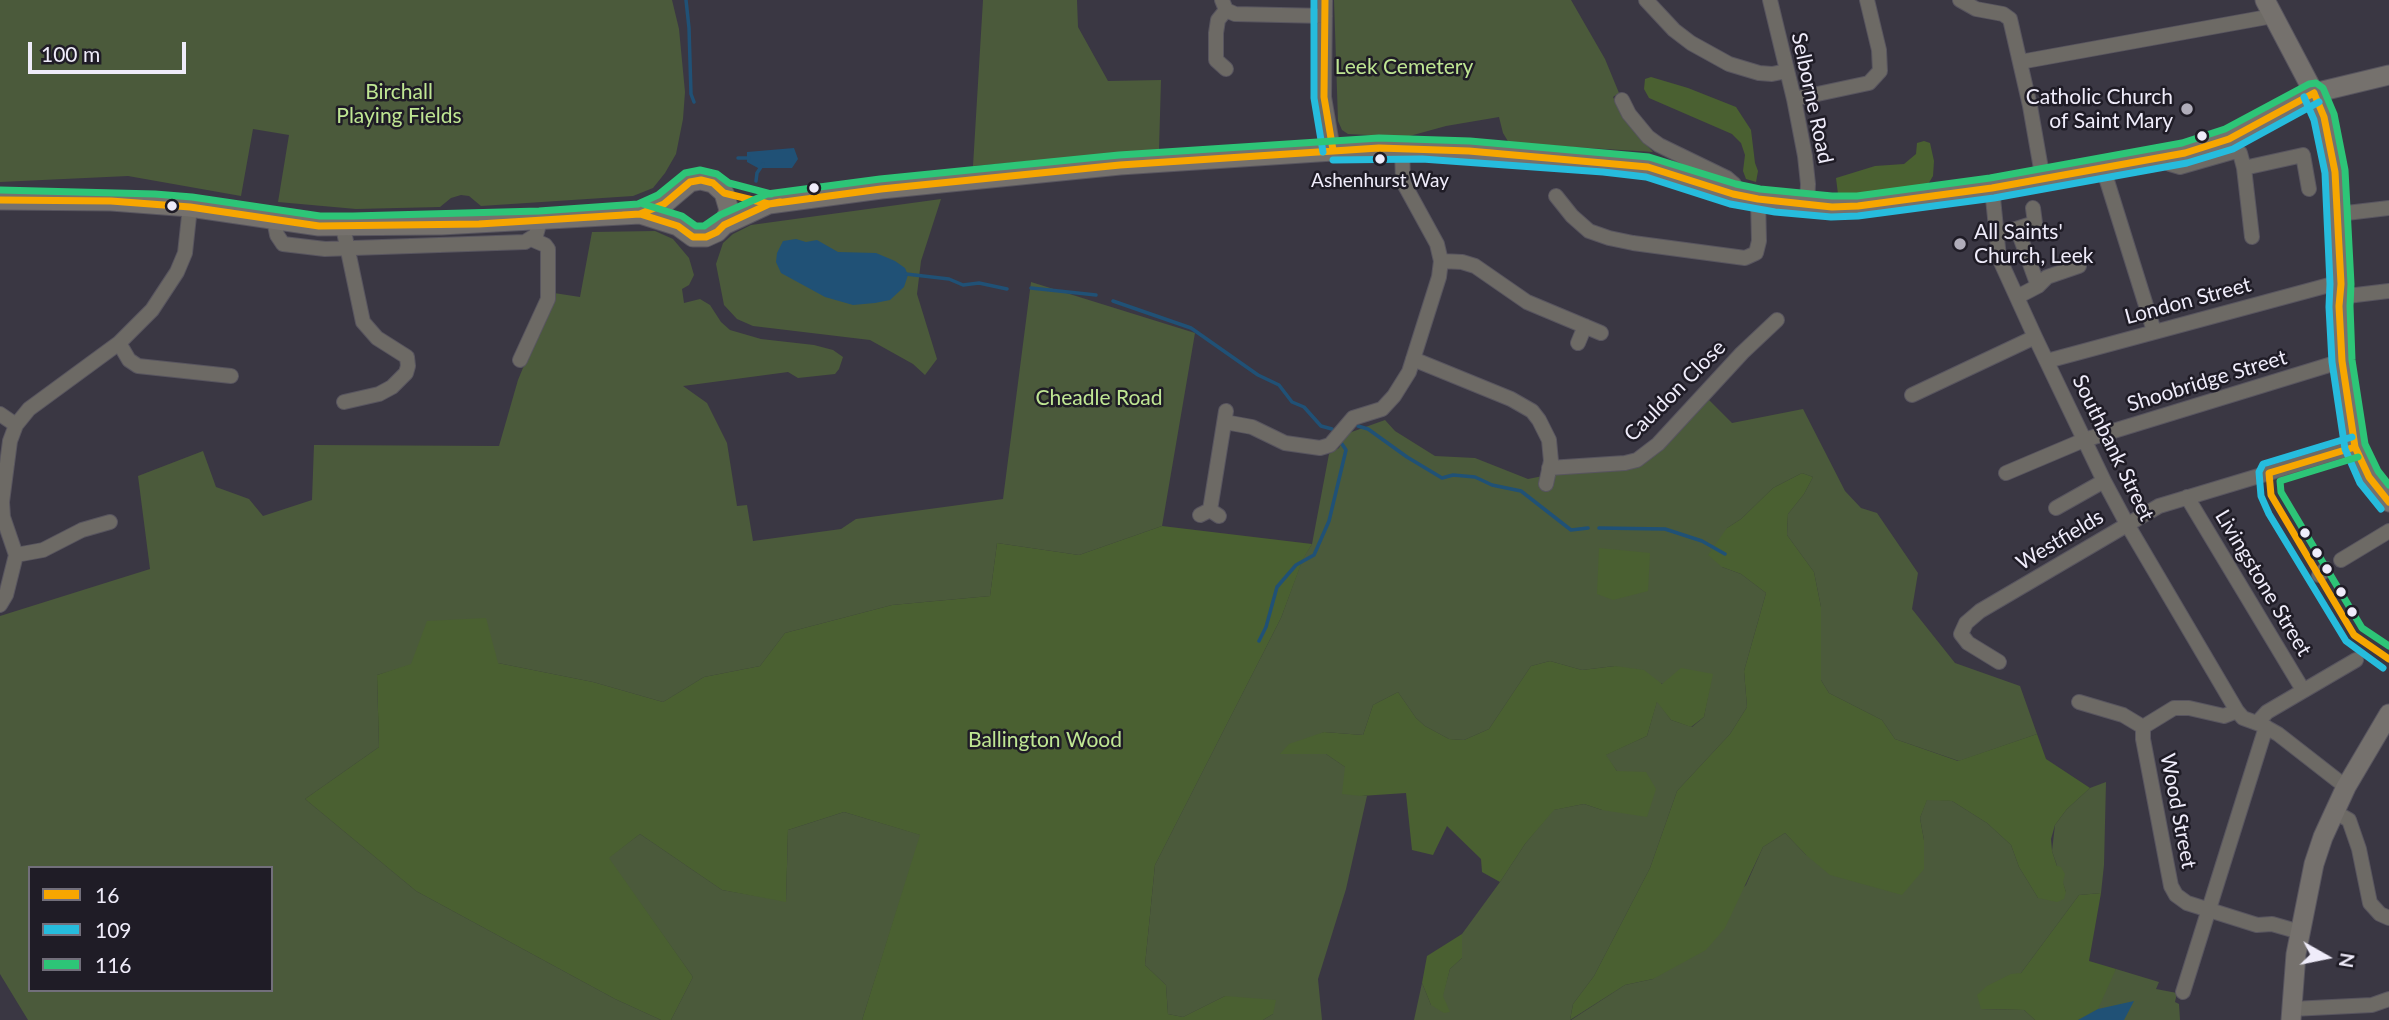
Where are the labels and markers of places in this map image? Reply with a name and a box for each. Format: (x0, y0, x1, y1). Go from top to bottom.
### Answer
place label: Catholic Church of Saint Mary (2026, 84, 2173, 134)
marker: Catholic Church of Saint Mary (2179, 101, 2195, 117)
unlabelled marker (2195, 129, 2209, 143)
marker: Ashenhurst Way (1373, 152, 1387, 166)
place label: Ashenhurst Way (1311, 170, 1449, 192)
unlabelled marker (807, 181, 821, 195)
unlabelled marker (165, 199, 179, 213)
place label: All Saints' Church, Leek (1974, 219, 2093, 269)
marker: All Saints' Church, Leek (1952, 236, 1968, 252)
unlabelled marker (2298, 526, 2312, 540)
unlabelled marker (2310, 546, 2324, 560)
unlabelled marker (2320, 562, 2334, 576)
unlabelled marker (2334, 585, 2348, 599)
unlabelled marker (2345, 605, 2359, 619)

